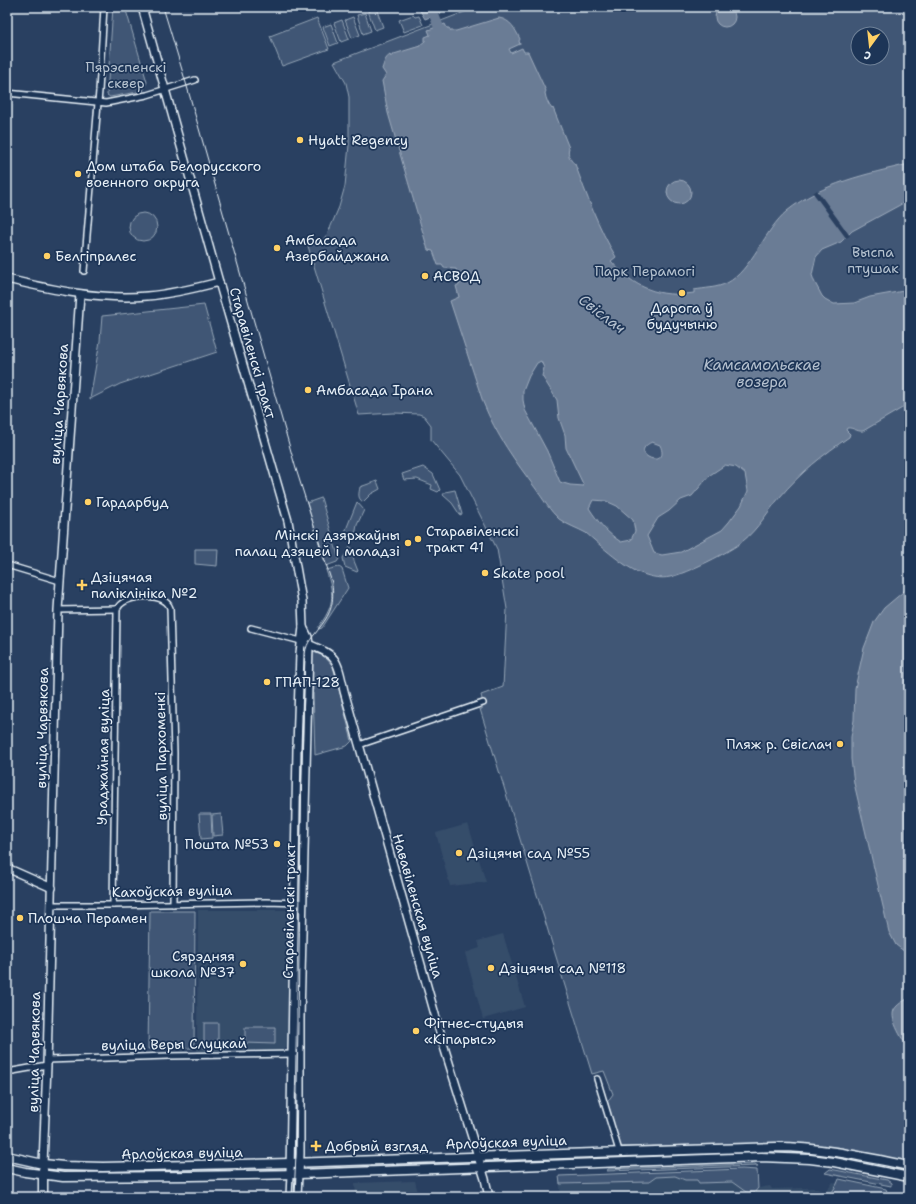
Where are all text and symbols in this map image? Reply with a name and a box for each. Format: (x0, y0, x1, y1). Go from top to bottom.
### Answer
north arrow (850, 26, 890, 66)
text: С (862, 47, 873, 63)
park label: Пярэспенскі сквер (85, 58, 167, 92)
place label: Hyatt Regency (308, 131, 408, 149)
marker: Hyatt Regency (295, 135, 305, 145)
place label: Дом штаба Белорусского военного округа (86, 157, 261, 191)
marker: Дом штаба Белорусского военного округа (73, 169, 83, 179)
place label: Амбасада Азербайджана (285, 231, 389, 265)
marker: Амбасада Азербайджана (272, 243, 282, 253)
park label: Выспа птушак (847, 243, 899, 277)
place label: Белгіпралес (55, 247, 137, 265)
marker: Белгіпралес (42, 251, 52, 261)
park label: Парк Перамогі (595, 262, 695, 280)
place label: АСВОД (433, 267, 481, 285)
marker: АСВОД (420, 271, 430, 281)
street label: Старавіленскі тракт (226, 285, 281, 422)
marker: Дарога ў будучыню (677, 288, 687, 298)
water label: Свіслач (575, 290, 629, 338)
place label: Дарога ў будучыню (647, 299, 718, 333)
street label: вуліца Чарвякова (46, 343, 72, 465)
water label: Камсамольскае возера (704, 355, 820, 392)
place label: Амбасада Ірана (316, 381, 433, 399)
marker: Амбасада Ірана (303, 385, 313, 395)
place label: Гардарбуд (96, 493, 169, 511)
marker: Гардарбуд (83, 497, 93, 507)
place label: Старавіленскі тракт 41 (426, 522, 519, 556)
place label: Мінскі дзяржаўны палац дзяцей і моладзі (235, 526, 400, 560)
marker: Старавіленскі тракт 41 (413, 534, 423, 544)
marker: Мінскі дзяржаўны палац дзяцей і моладзі (403, 538, 413, 548)
place label: Skate pool (493, 564, 565, 582)
place label: Дзіцячая паліклініка №2 (91, 568, 198, 602)
marker: Skate pool (480, 568, 490, 578)
marker: Дзіцячая паліклініка №2 (76, 579, 88, 591)
street label: вуліца Чарвякова (32, 667, 52, 789)
place label: ГПАП-128 (275, 673, 340, 691)
marker: ГПАП-128 (262, 677, 272, 687)
street label: Ураджайная вуліца (93, 688, 113, 825)
street label: вуліца Пархоменкі (151, 691, 171, 821)
place label: Пляж р. Свіслач (726, 735, 832, 753)
marker: Пляж р. Свіслач (835, 739, 845, 749)
street label: Нававіленская вуліца (389, 832, 447, 981)
place label: Пошта №53 (185, 835, 269, 853)
marker: Пошта №53 (272, 839, 282, 849)
street label: Старавіленскі тракт (279, 842, 299, 979)
place label: Дзіцячы сад №55 (467, 844, 590, 862)
marker: Дзіцячы сад №55 (454, 848, 464, 858)
street label: Кахоўская вуліца (112, 881, 233, 901)
place label: Плошча Перамен (28, 909, 147, 927)
marker: Плошча Перамен (15, 913, 25, 923)
place label: Сярэдняя школа №37 (151, 947, 235, 981)
marker: Сярэдняя школа №37 (238, 959, 248, 969)
place label: Дзіцячы сад №118 (499, 959, 626, 977)
marker: Дзіцячы сад №118 (486, 963, 496, 973)
street label: вуліца Чарвякова (24, 991, 44, 1113)
place label: Фітнес-студыя «Кіпарыс» (424, 1014, 524, 1048)
marker: Фітнес-студыя «Кіпарыс» (411, 1026, 421, 1036)
street label: вуліца Веры Слуцкай (101, 1034, 247, 1054)
street label: Арлоўская вуліца (445, 1131, 567, 1153)
place label: Добрый взгляд (325, 1137, 428, 1155)
marker: Добрый взгляд (310, 1140, 322, 1152)
street label: Арлоўская вуліца (121, 1143, 243, 1163)

